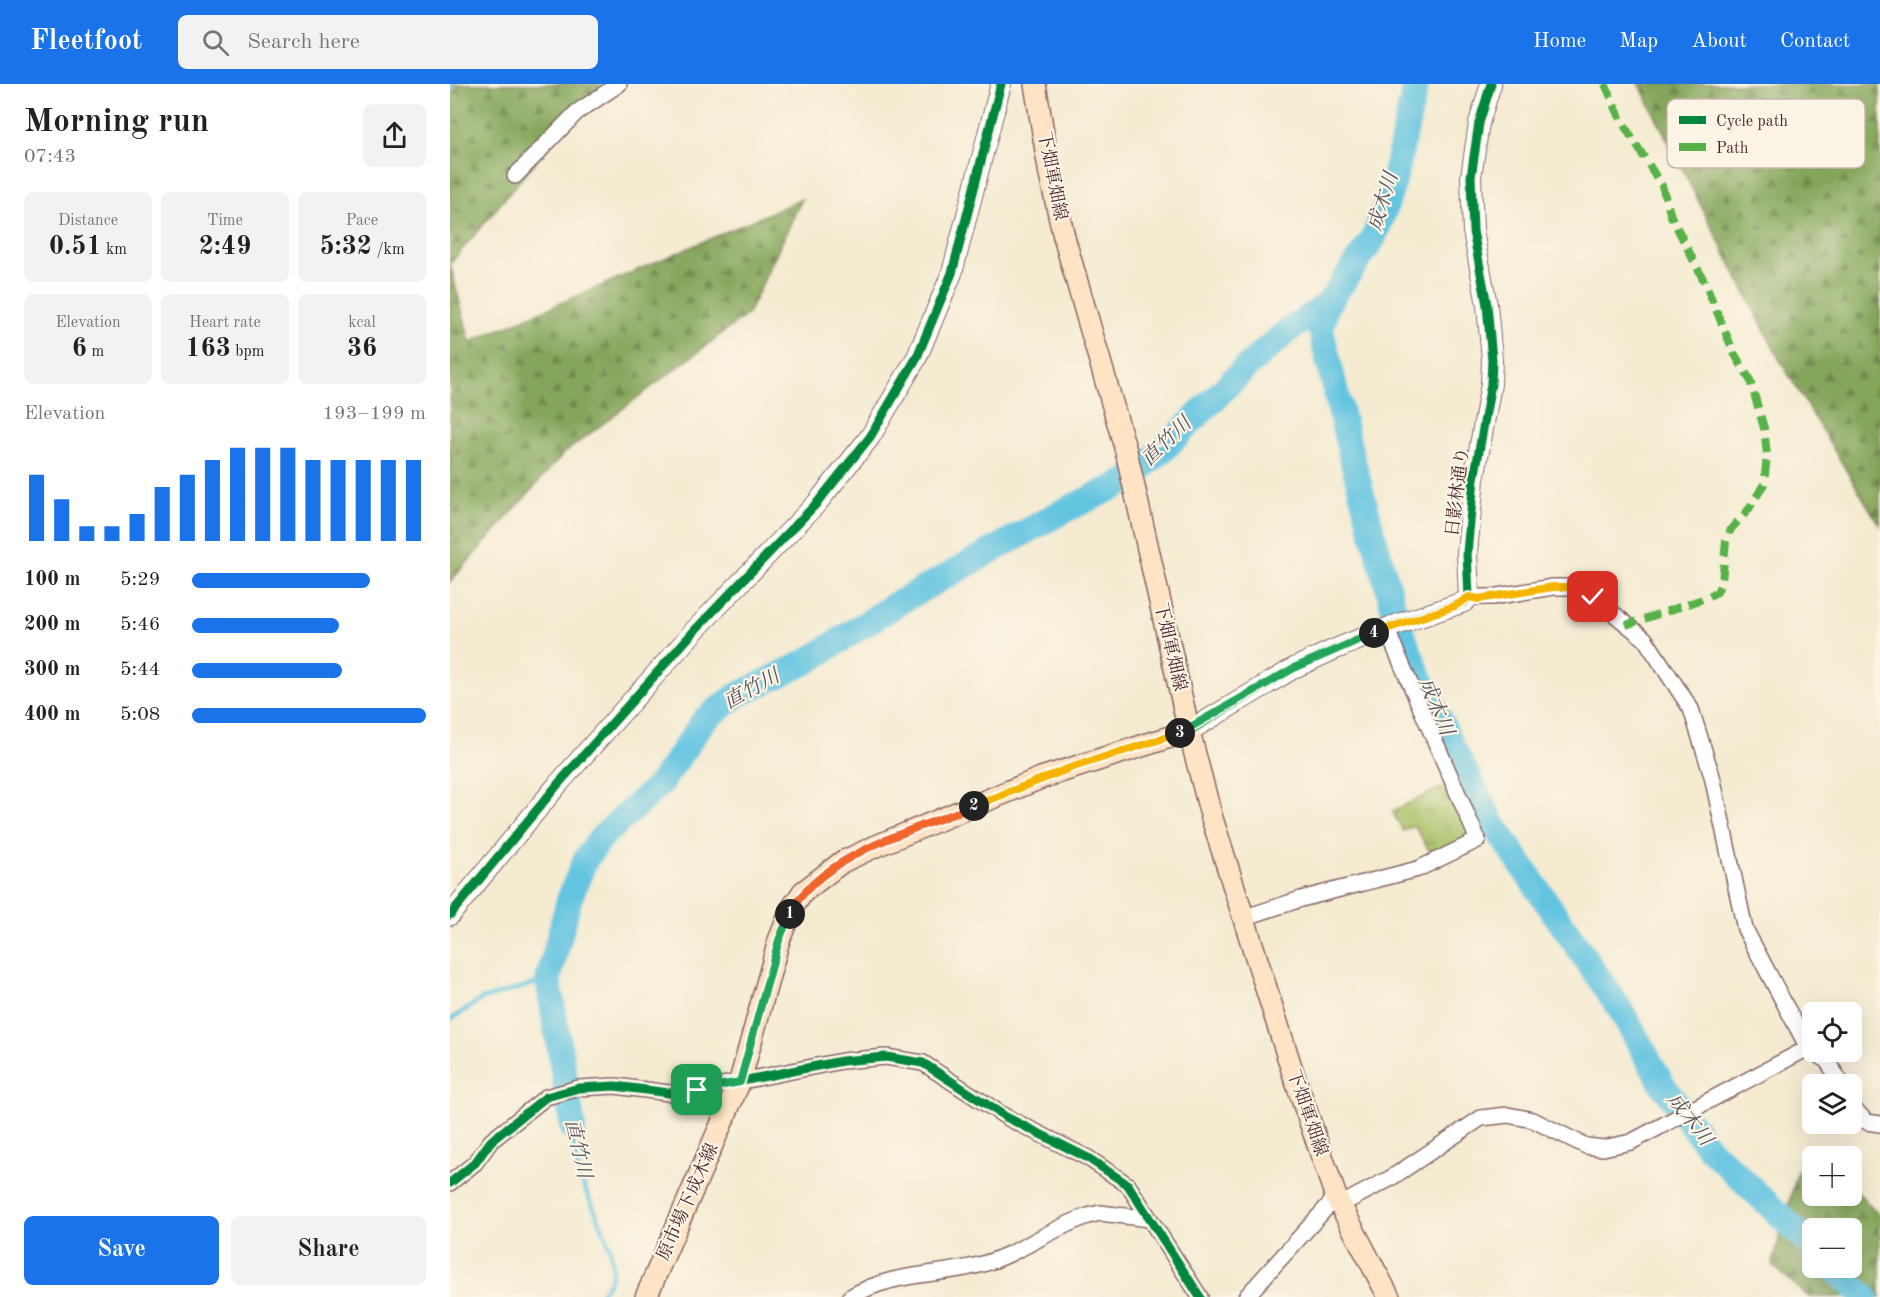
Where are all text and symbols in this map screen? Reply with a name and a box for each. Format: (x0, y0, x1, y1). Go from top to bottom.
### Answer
search box (178, 15, 598, 69)
icon: search (199, 26, 232, 59)
text: Fleetfoot (30, 28, 142, 56)
text: Search here (247, 31, 360, 53)
text: Home (1533, 31, 1586, 52)
text: Map (1619, 31, 1658, 52)
text: About (1691, 31, 1747, 52)
text: Contact (1780, 31, 1850, 52)
legend (1667, 99, 1865, 168)
button: share (363, 104, 426, 167)
text: Morning run (24, 106, 209, 139)
text: Cycle path (1716, 114, 1788, 130)
street label: 下畑軍畑線 (1035, 130, 1071, 222)
text: Path (1716, 141, 1749, 157)
text: 07:43 (24, 147, 76, 167)
water label: 成木川 (1364, 168, 1403, 234)
text: Distance (58, 213, 118, 229)
text: Time (207, 213, 243, 229)
text: Pace (346, 213, 378, 229)
text: 0.51 (49, 234, 102, 260)
text: 2:49 (199, 234, 251, 260)
text: 5:32 (319, 234, 372, 260)
text: km (102, 242, 127, 258)
text: /km (372, 242, 405, 258)
text: Elevation (55, 315, 121, 331)
text: Heart rate (189, 315, 261, 331)
text: kcal (348, 315, 376, 331)
text: 6 (72, 336, 87, 362)
text: 163 (186, 336, 231, 362)
text: 36 (347, 336, 377, 362)
text: m (87, 344, 104, 360)
text: bpm (231, 344, 264, 360)
text: Elevation (24, 404, 105, 424)
text: 193–199 m (323, 404, 426, 424)
water label: 直竹川 (1137, 411, 1197, 470)
street label: 日影林通り (1442, 446, 1472, 538)
text: 100 m (24, 570, 80, 590)
text: 5:29 (120, 570, 160, 590)
pin (1567, 571, 1618, 622)
icon: check (1576, 580, 1609, 613)
street label: 下畑軍畑線 (1151, 601, 1191, 693)
text: 200 m (24, 615, 80, 635)
text: 5:46 (120, 615, 160, 635)
pin: 4 (1359, 618, 1389, 648)
text: 4 (1369, 625, 1379, 641)
text: 300 m (24, 660, 80, 680)
text: 5:44 (120, 660, 160, 680)
water label: 直竹川 (720, 664, 785, 713)
water label: 成木川 (1414, 675, 1459, 740)
text: 400 m (24, 705, 80, 725)
text: 5:08 (120, 705, 160, 725)
pin: 3 (1165, 718, 1195, 748)
text: 3 (1175, 725, 1185, 741)
pin: 2 (959, 791, 989, 821)
text: 2 (969, 798, 979, 814)
pin: 1 (775, 899, 805, 929)
text: 1 (785, 906, 795, 922)
map controls (1802, 1002, 1862, 1278)
button: locate (1802, 1002, 1862, 1062)
pin (671, 1064, 722, 1115)
street label: 下畑軍畑線 (1284, 1067, 1332, 1158)
icon: arrive (680, 1073, 713, 1106)
button: layers (1802, 1074, 1862, 1134)
water label: 成木川 (1663, 1089, 1718, 1151)
water label: 直竹川 (561, 1117, 596, 1182)
street label: 原市場下成木線 (652, 1140, 722, 1263)
button: + (1802, 1146, 1862, 1206)
button: Save (24, 1216, 219, 1285)
button: Share (231, 1216, 426, 1285)
button: − (1802, 1218, 1862, 1278)

